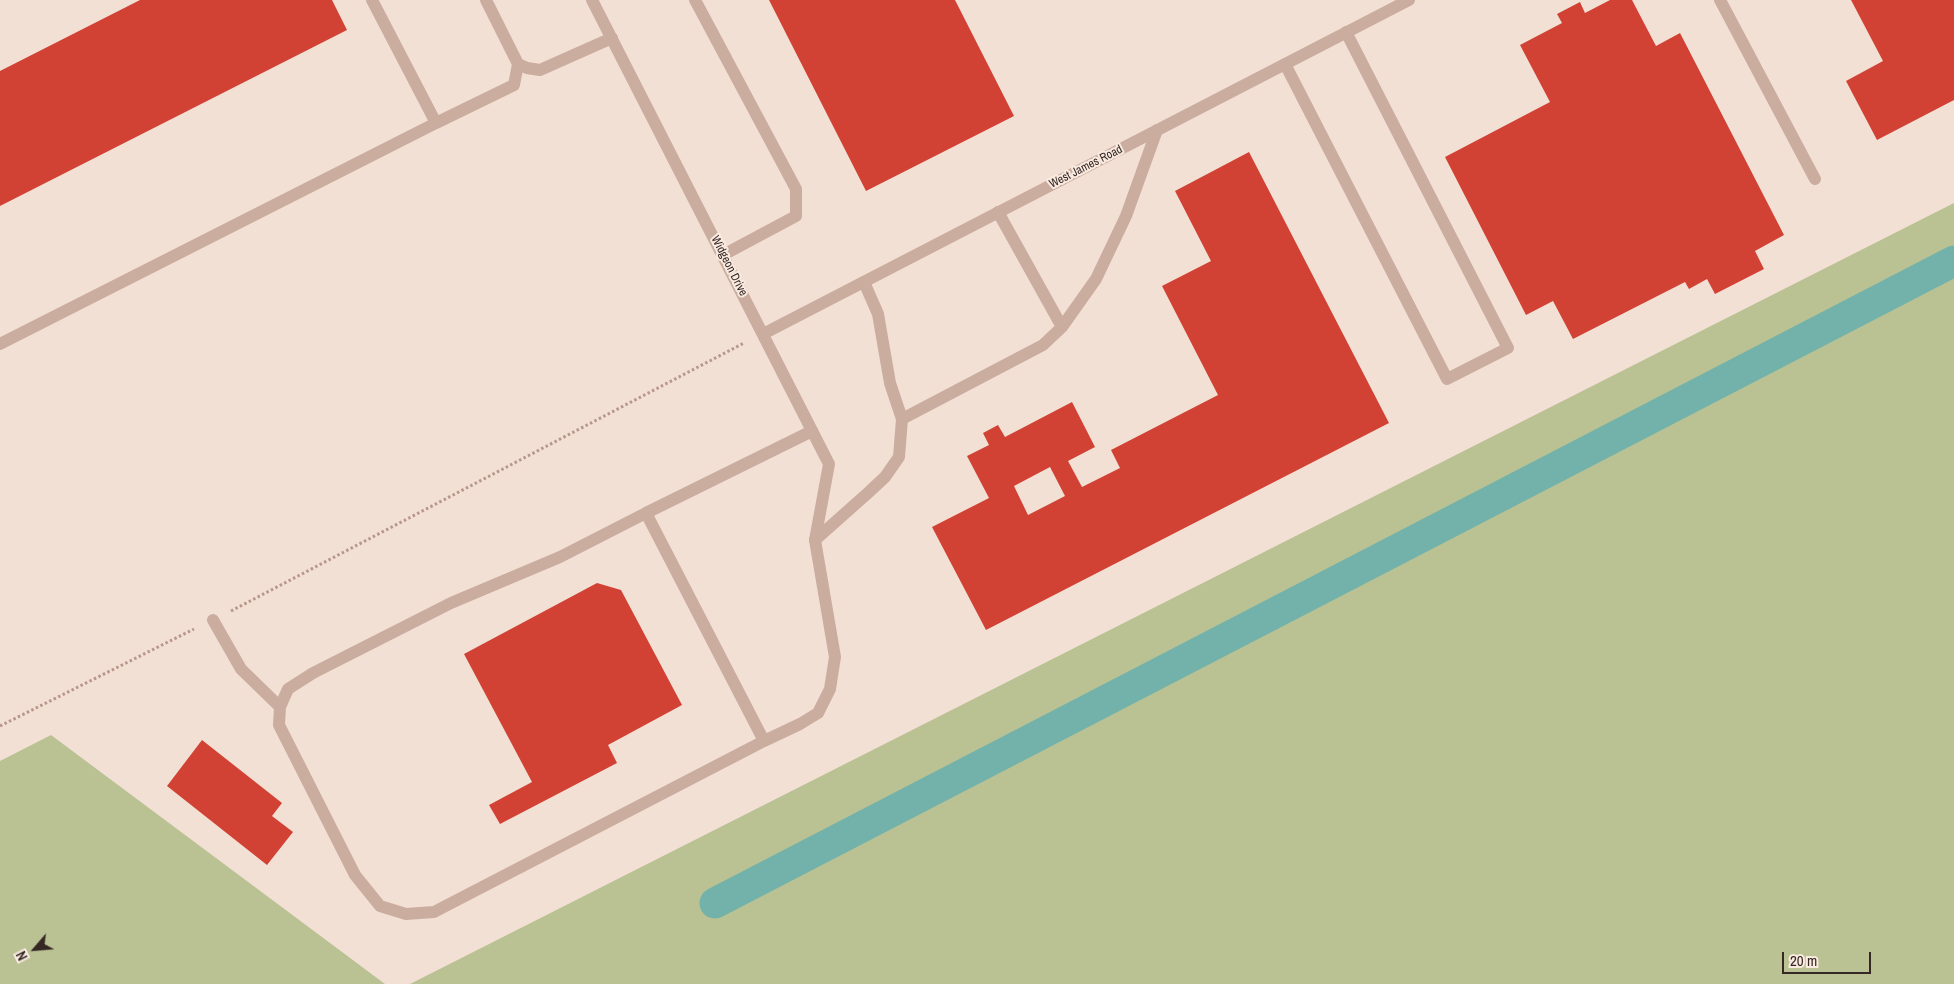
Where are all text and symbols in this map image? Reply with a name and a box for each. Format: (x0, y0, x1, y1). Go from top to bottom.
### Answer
street label: West James Road (1047, 142, 1125, 192)
street label: Widgeon Drive (708, 233, 750, 299)
north arrow (10, 924, 60, 974)
scale bar (1784, 942, 1873, 974)
text: N (12, 948, 32, 964)
text: 20 m (1790, 950, 1817, 971)

